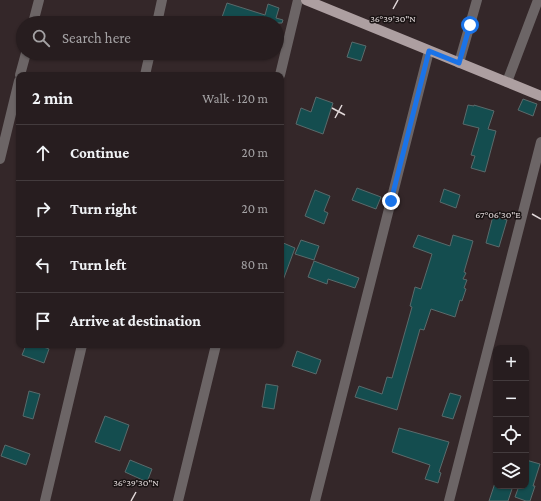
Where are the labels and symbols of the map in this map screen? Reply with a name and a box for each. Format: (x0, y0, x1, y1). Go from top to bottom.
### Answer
text: 36°39'30"N (370, 13, 416, 24)
route start (461, 16, 479, 34)
route end (382, 192, 400, 210)
text: 67°06'30"E (475, 209, 521, 220)
text: 36°39'30"N (113, 477, 159, 488)

